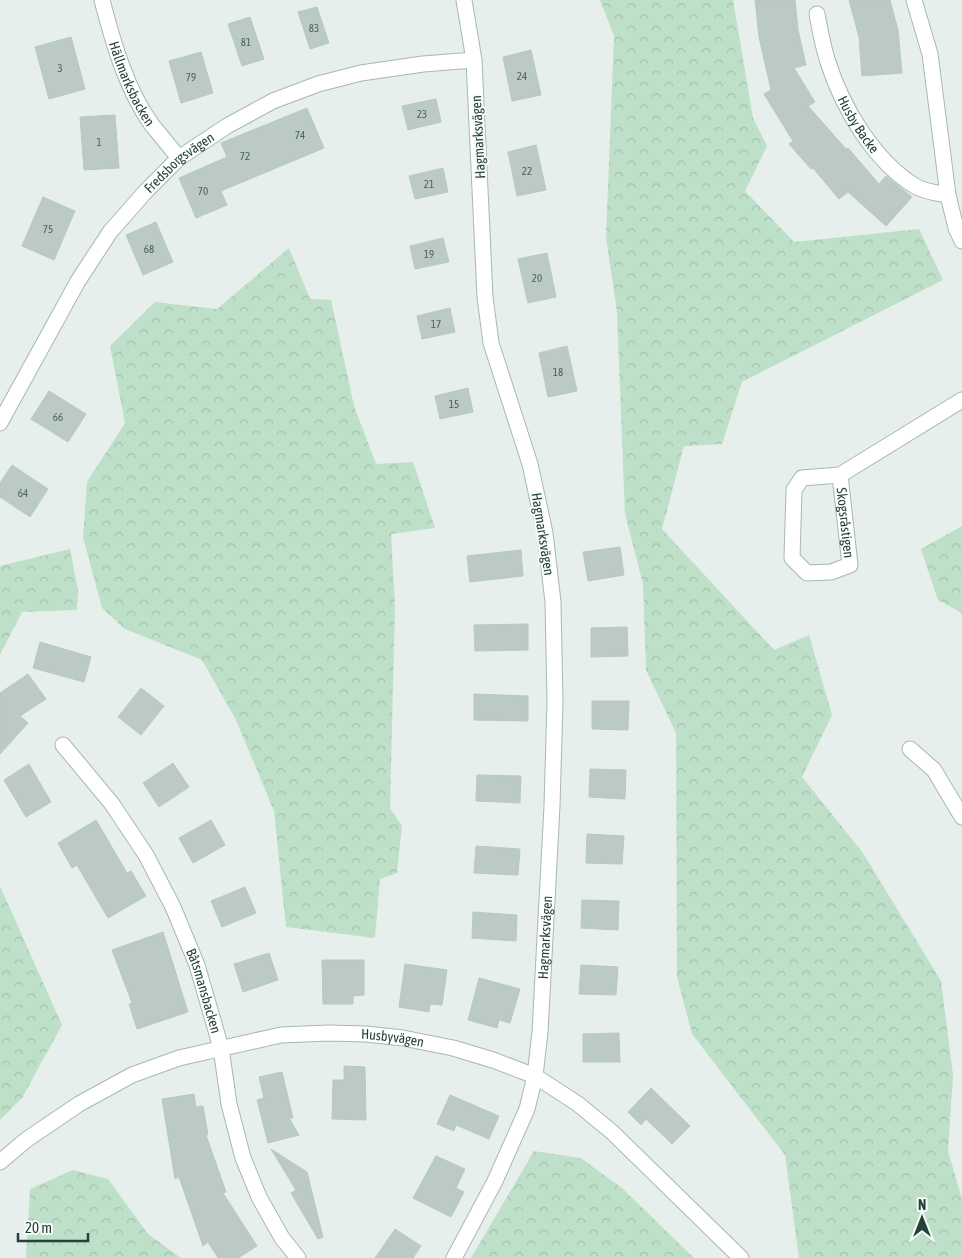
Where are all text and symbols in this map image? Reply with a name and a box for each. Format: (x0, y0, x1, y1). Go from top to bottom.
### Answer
house number: 83 (309, 22, 319, 34)
house number: 81 (241, 36, 251, 48)
street label: Hällmarksbacken (106, 39, 158, 129)
house number: 3 (57, 62, 63, 74)
house number: 24 (517, 70, 527, 82)
house number: 79 (186, 71, 196, 83)
street label: Husby Backe (834, 93, 882, 156)
street label: Hagmarksvägen (468, 95, 488, 179)
house number: 23 (417, 108, 427, 120)
street label: Fredsborgsvägen (141, 129, 217, 196)
house number: 74 (295, 129, 305, 141)
house number: 1 (96, 136, 102, 148)
house number: 72 (240, 150, 250, 162)
house number: 22 (522, 165, 532, 177)
house number: 21 (424, 178, 434, 190)
house number: 70 (198, 185, 208, 197)
house number: 75 (43, 223, 53, 235)
house number: 68 (144, 243, 154, 255)
house number: 19 (424, 248, 434, 260)
house number: 20 (532, 272, 542, 284)
house number: 17 (431, 318, 441, 330)
house number: 18 (553, 366, 563, 378)
house number: 15 (449, 398, 459, 410)
house number: 66 (53, 411, 63, 423)
house number: 64 (18, 487, 28, 499)
street label: Skogsråstigen (833, 487, 857, 559)
street label: Hagmarksvägen (529, 492, 557, 576)
street label: Hagmarksvägen (535, 895, 555, 980)
street label: Båtsmansbacken (183, 946, 224, 1035)
street label: Husbyvägen (361, 1026, 425, 1050)
north arrow (897, 1193, 947, 1243)
text: N (918, 1197, 926, 1213)
scale bar (18, 1210, 88, 1242)
text: 20 m (25, 1219, 52, 1236)

